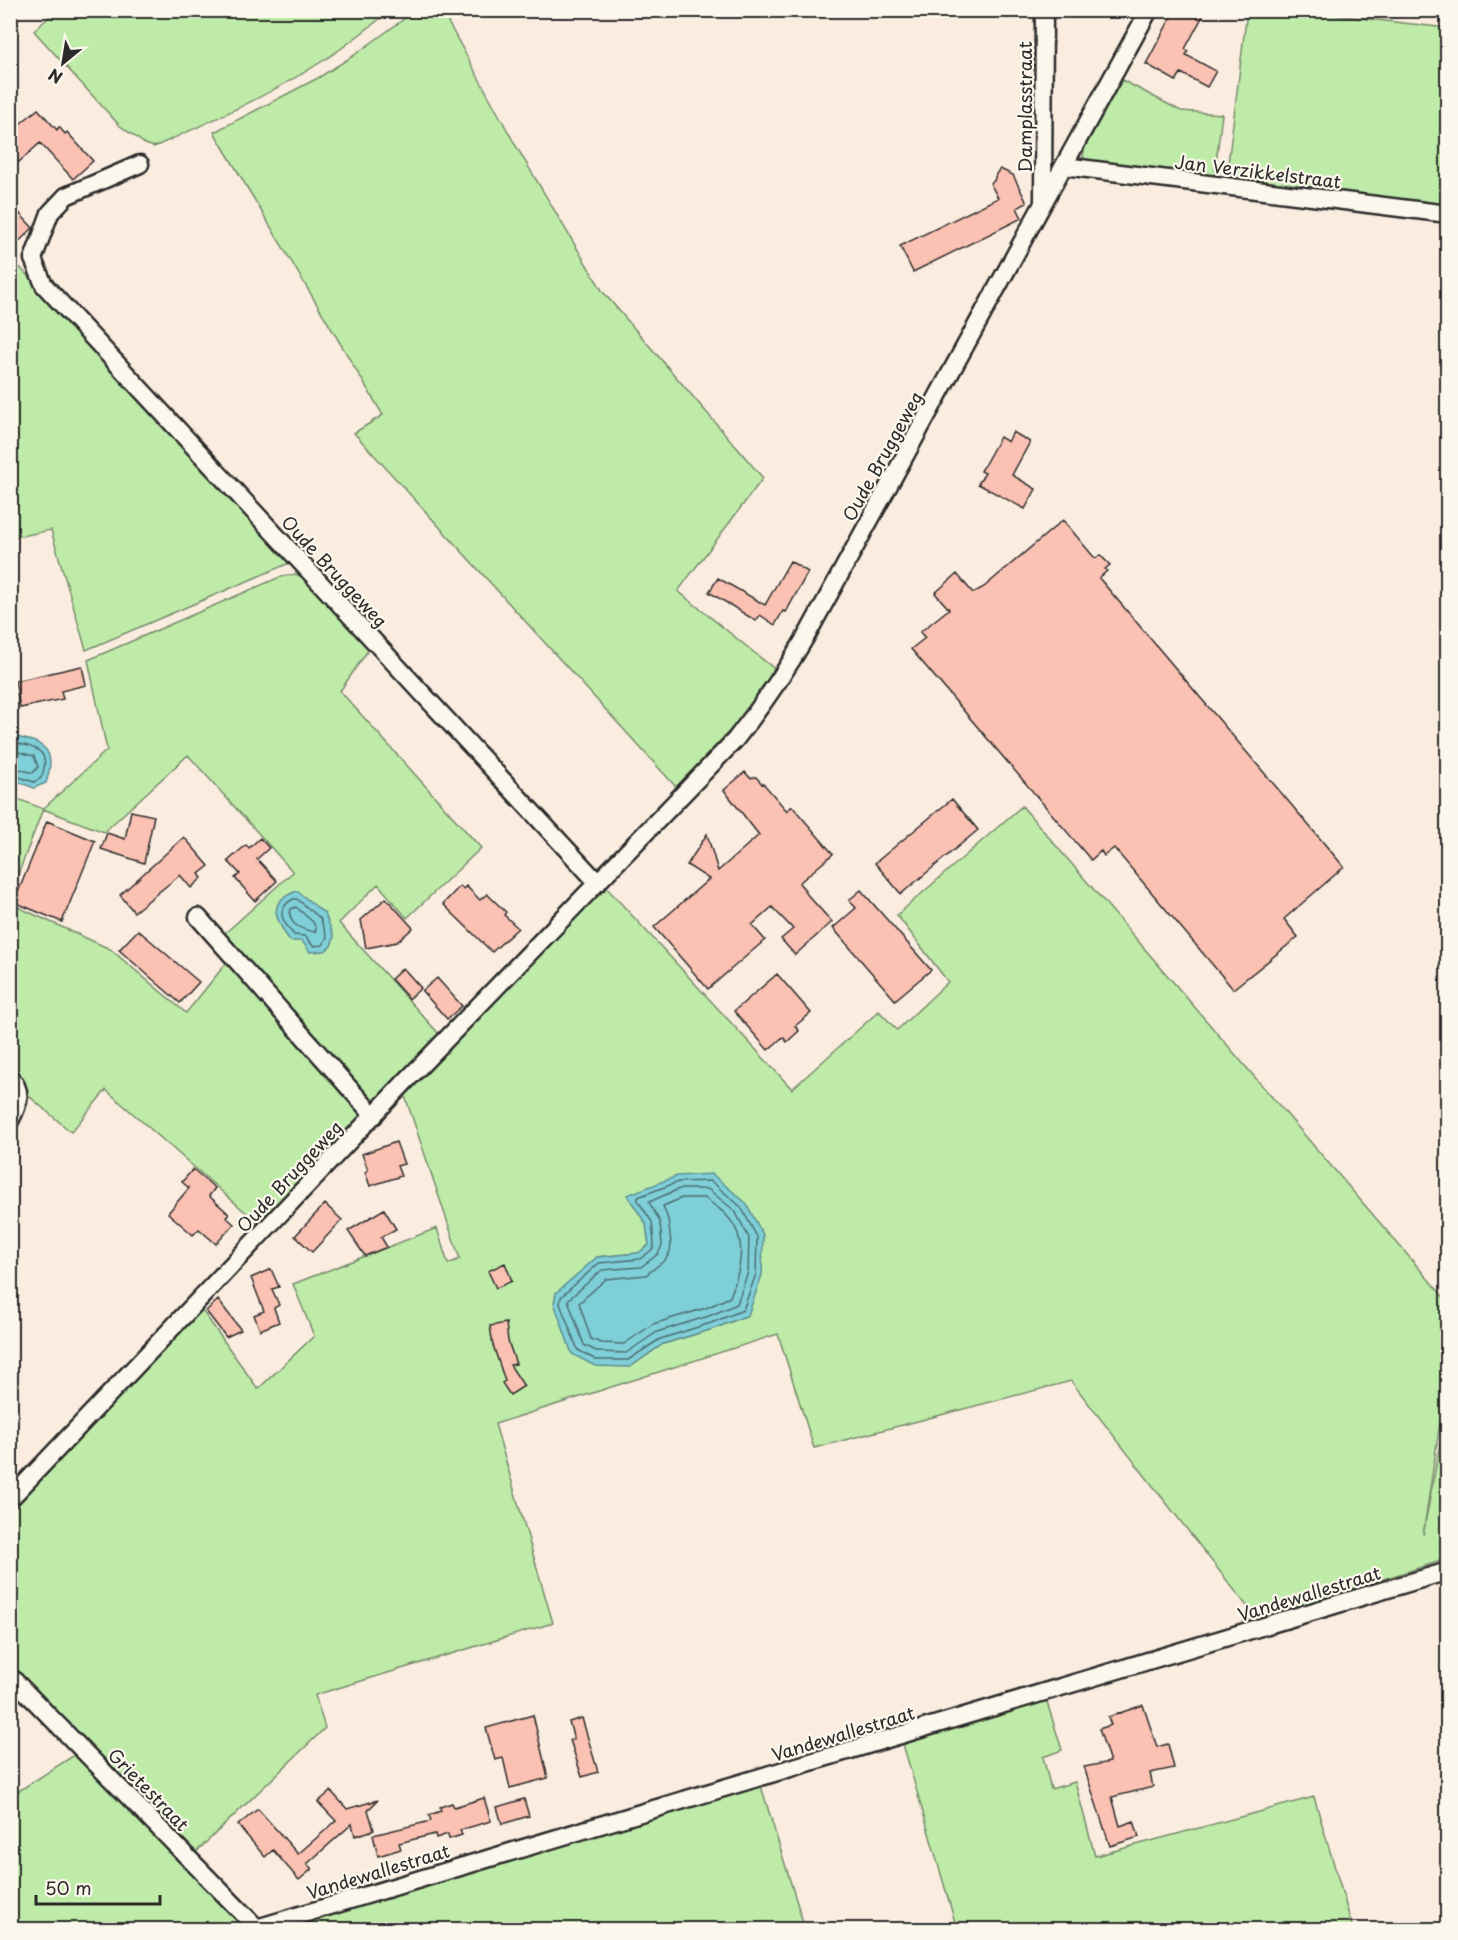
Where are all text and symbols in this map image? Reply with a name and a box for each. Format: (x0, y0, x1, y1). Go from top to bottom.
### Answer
north arrow (33, 33, 93, 93)
street label: Damplasstraat (1011, 41, 1038, 173)
text: N (44, 63, 66, 90)
street label: Jan Verzikkelstraat (1173, 147, 1343, 195)
street label: Oude Bruggeweg (835, 386, 929, 526)
street label: Oude Bruggeweg (276, 509, 394, 633)
street label: Oude Bruggeweg (230, 1114, 348, 1238)
street label: Vandewallestraat (1234, 1558, 1384, 1628)
street label: Vandewallestraat (768, 1698, 918, 1768)
street label: Grietestraat (102, 1741, 196, 1837)
street label: Vandewallestraat (303, 1836, 453, 1906)
scale bar (36, 1868, 160, 1906)
text: 50 m (45, 1874, 92, 1901)

